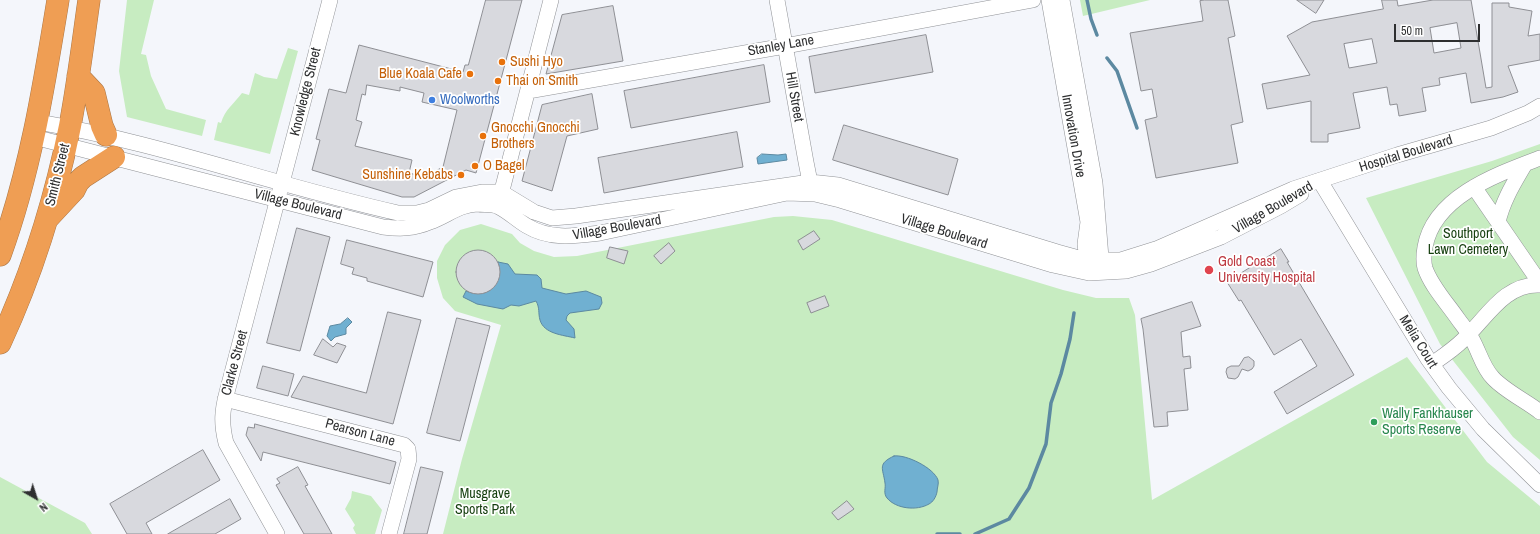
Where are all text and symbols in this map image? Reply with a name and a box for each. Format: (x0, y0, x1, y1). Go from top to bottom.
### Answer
scale bar (1396, 16, 1482, 42)
text: 50 m (1401, 23, 1423, 39)
street label: Stanley Lane (747, 32, 815, 60)
street label: Knowledge Street (287, 46, 325, 138)
place label: Sushi Hyo (510, 54, 563, 70)
marker: Sushi Hyo (497, 57, 507, 67)
place label: Blue Koala Cafe (379, 66, 462, 82)
marker: Blue Koala Cafe (465, 69, 475, 79)
street label: Hill Street (781, 71, 807, 123)
place label: Thai on Smith (506, 73, 578, 89)
marker: Thai on Smith (493, 76, 503, 86)
place label: Woolworths (440, 92, 500, 108)
street label: Innovation Drive (1057, 93, 1089, 179)
marker: Woolworths (427, 95, 437, 105)
place label: Gnocchi Gnocchi Brothers (491, 120, 580, 152)
marker: Gnocchi Gnocchi Brothers (478, 131, 488, 141)
street label: Hospital Boulevard (1357, 132, 1455, 176)
street label: Smith Street (42, 142, 74, 208)
place label: O Bagel (483, 158, 524, 174)
marker: O Bagel (470, 161, 480, 171)
place label: Sunshine Kebabs (362, 167, 453, 183)
marker: Sunshine Kebabs (456, 170, 466, 180)
street label: Village Boulevard (1230, 178, 1316, 238)
street label: Village Boulevard (252, 186, 344, 224)
street label: Village Boulevard (899, 211, 989, 253)
street label: Village Boulevard (571, 212, 663, 244)
park label: Southport Lawn Cemetery (1428, 226, 1508, 258)
place label: Gold Coast University Hospital (1218, 254, 1315, 286)
marker: Gold Coast University Hospital (1203, 264, 1215, 276)
street label: Melia Court (1395, 312, 1441, 372)
street label: Clarke Street (218, 328, 252, 398)
place label: Wally Fankhauser Sports Reserve (1382, 406, 1473, 438)
street label: Pearson Lane (323, 416, 397, 450)
marker: Wally Fankhauser Sports Reserve (1369, 417, 1379, 427)
north arrow (16, 478, 56, 518)
park label: Musgrave Sports Park (455, 486, 515, 518)
text: N (37, 500, 50, 515)

